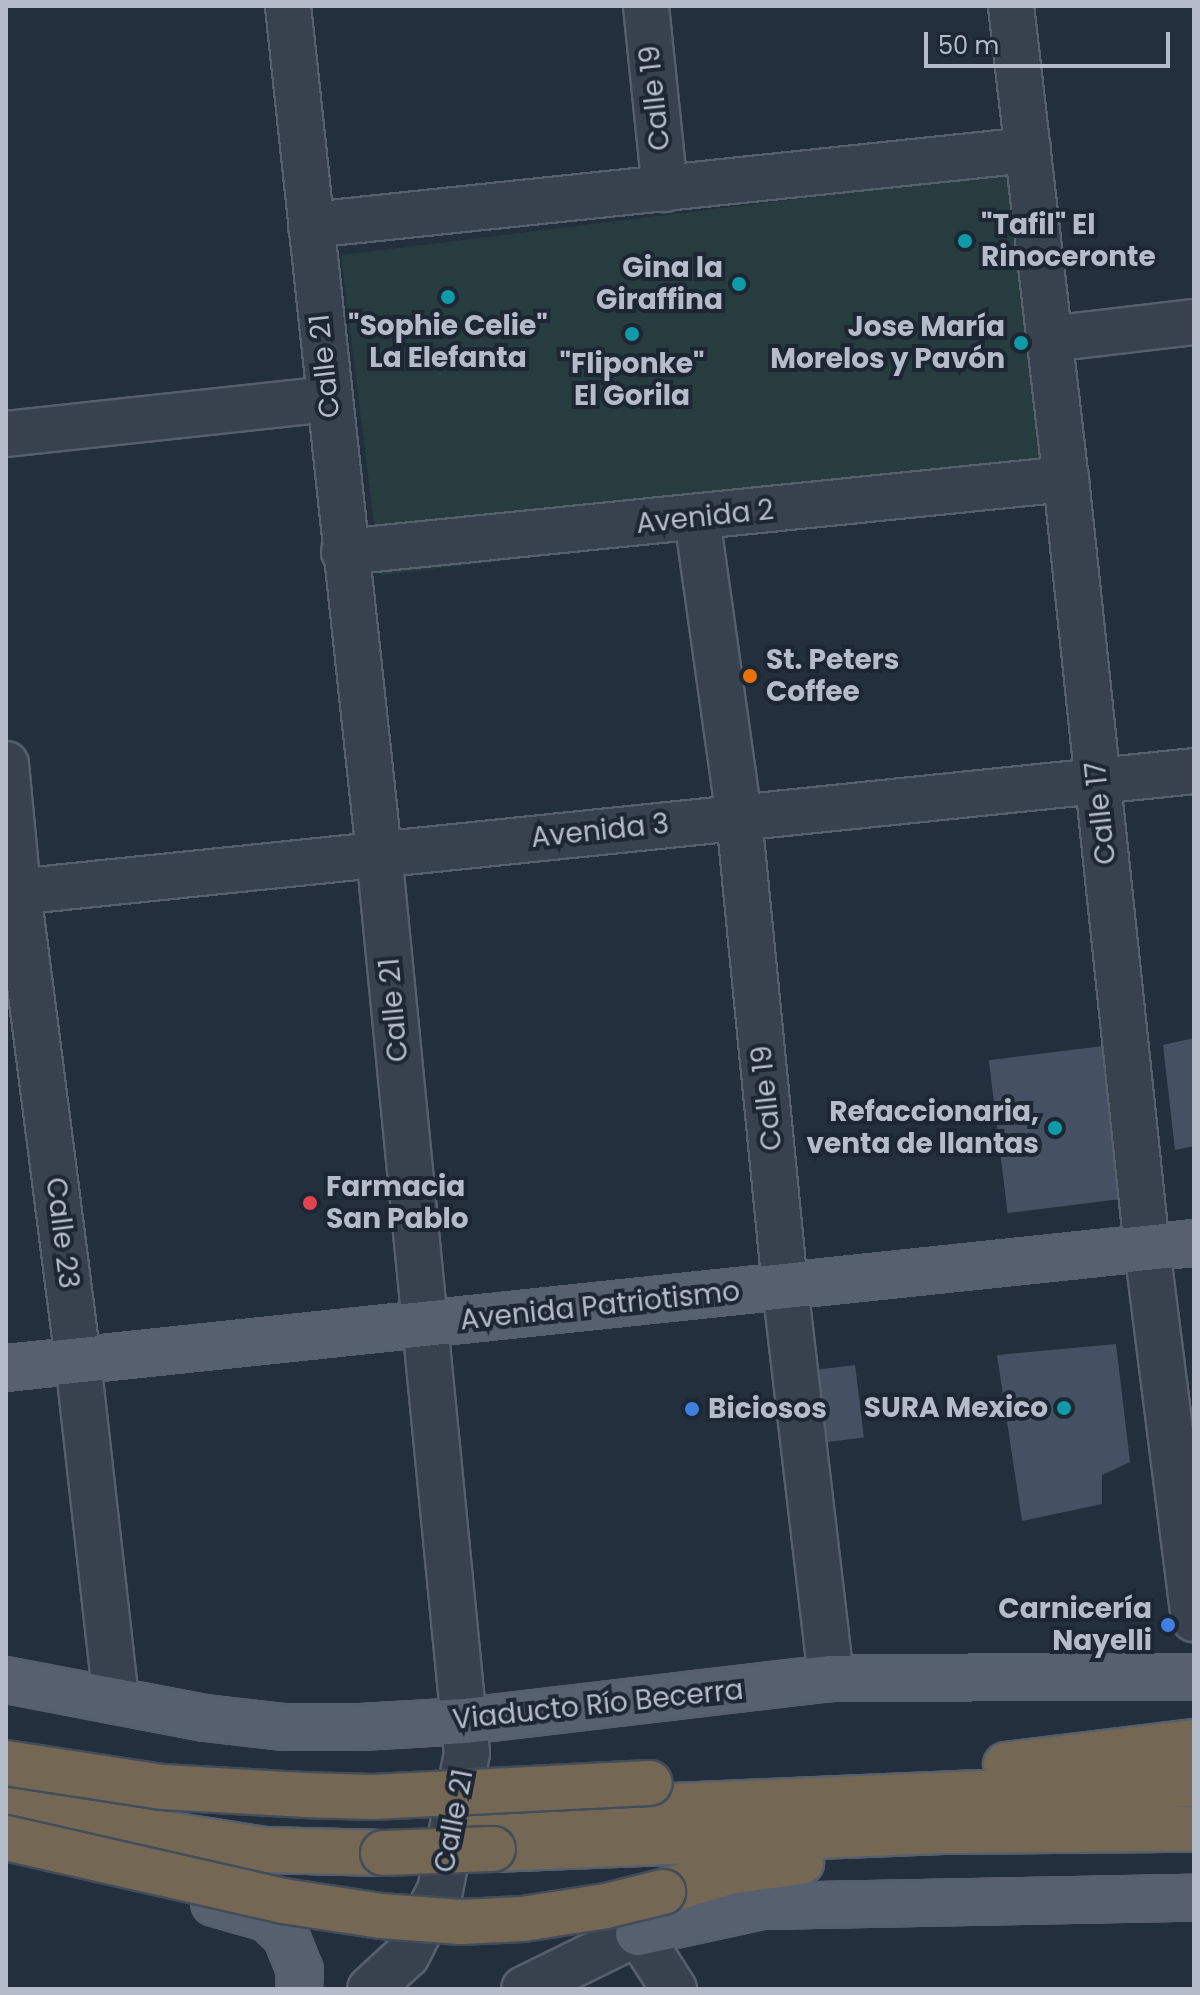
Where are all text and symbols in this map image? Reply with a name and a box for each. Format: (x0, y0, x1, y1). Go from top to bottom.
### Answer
scale bar (928, 16, 1174, 66)
text: 50 m (938, 29, 999, 62)
street label: Calle 19 (633, 44, 677, 152)
place label: "Tafil" El Rinoceronte (981, 208, 1156, 274)
marker: "Tafil" El Rinoceronte (956, 232, 974, 250)
place label: Gina la Giraffina (596, 251, 723, 317)
marker: Gina la Giraffina (730, 275, 748, 293)
marker: "Sophie Celie" La Elefanta (439, 288, 457, 306)
place label: "Sophie Celie" La Elefanta (348, 309, 548, 375)
place label: Jose María Morelos y Pavón (770, 310, 1005, 376)
street label: Calle 21 (303, 312, 347, 420)
marker: "Fliponke" El Gorila (623, 325, 641, 343)
marker: Jose María Morelos y Pavón (1012, 334, 1030, 352)
place label: "Fliponke" El Gorila (559, 347, 705, 413)
street label: Avenida 2 (635, 493, 775, 541)
place label: St. Peters Coffee (766, 643, 899, 709)
marker: St. Peters Coffee (741, 667, 759, 685)
street label: Calle 17 (1079, 760, 1123, 866)
street label: Avenida 3 (529, 807, 671, 855)
street label: Calle 21 (373, 957, 415, 1063)
street label: Calle 19 (745, 1044, 789, 1152)
place label: Refaccionaria, venta de llantas (806, 1095, 1039, 1161)
marker: Refaccionaria, venta de llantas (1046, 1119, 1064, 1137)
place label: Farmacia San Pablo (326, 1170, 469, 1236)
street label: Calle 23 (39, 1175, 85, 1291)
marker: Farmacia San Pablo (301, 1194, 319, 1212)
street label: Avenida Patriotismo (458, 1275, 742, 1337)
place label: SURA Mexico (864, 1391, 1048, 1425)
place label: Biciosos (708, 1392, 827, 1426)
marker: SURA Mexico (1055, 1399, 1073, 1417)
marker: Biciosos (683, 1400, 701, 1418)
place label: Carnicería Nayelli (998, 1592, 1152, 1658)
marker: Carnicería Nayelli (1159, 1616, 1177, 1634)
street label: Viaducto Río Becerra (451, 1673, 745, 1737)
street label: Calle 21 (428, 1767, 480, 1875)

